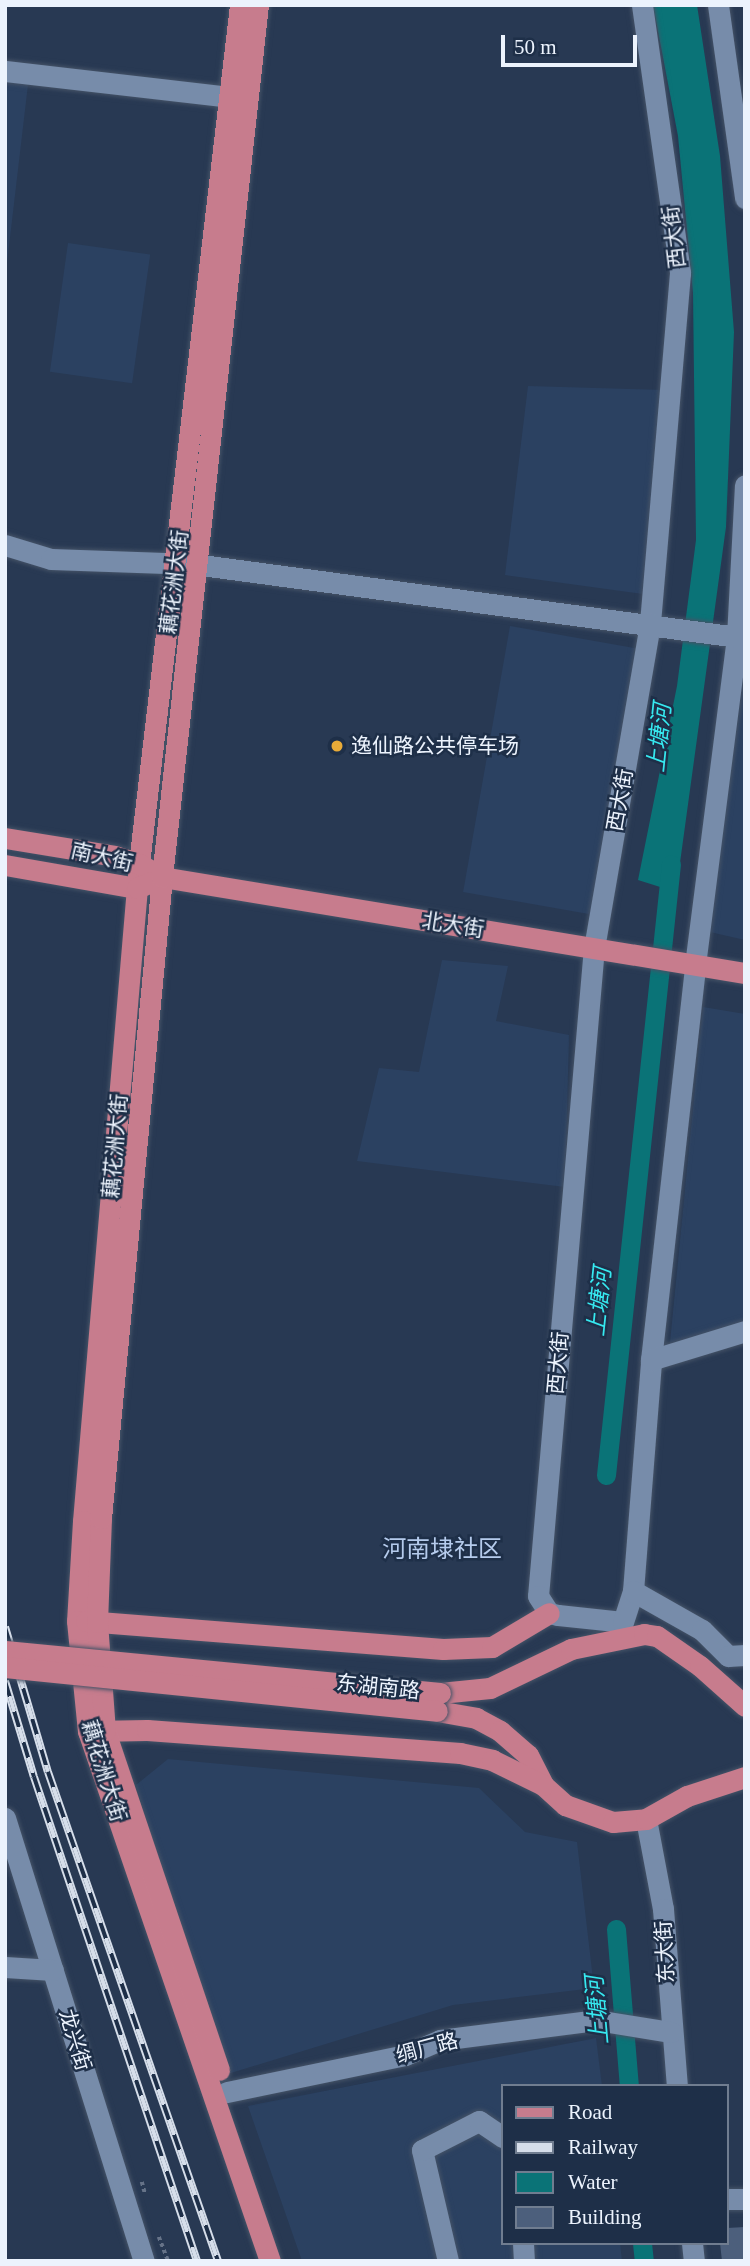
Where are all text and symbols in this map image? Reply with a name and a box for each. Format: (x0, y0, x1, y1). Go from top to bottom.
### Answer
scale bar (505, 21, 642, 65)
text: 50 m (514, 35, 557, 59)
street label: 西大街 (658, 204, 690, 270)
street label: 藕花洲大街 (155, 528, 193, 636)
water label: 上塘河 (643, 702, 677, 774)
place label: 逸仙路公共停车场 (351, 733, 519, 759)
marker: 逸仙路公共停车场 (329, 738, 345, 754)
street label: 西大街 (602, 767, 638, 833)
street label: 南大街 (68, 838, 136, 876)
street label: 北大街 (420, 908, 486, 942)
street label: 藕花洲大街 (98, 1093, 132, 1199)
water label: 上塘河 (583, 1266, 617, 1338)
street label: 西大街 (543, 1331, 573, 1395)
district label: 河南埭社区 (382, 1536, 502, 1564)
street label: 东湖南路 (335, 1670, 421, 1704)
street label: 藕花洲大街 (77, 1717, 131, 1825)
street label: 东大街 (651, 1920, 679, 1984)
water label: 上塘河 (581, 1974, 615, 2046)
street label: 龙兴街 (54, 2006, 96, 2074)
street label: 绸厂路 (393, 2028, 461, 2068)
legend (502, 2084, 729, 2245)
text: Road (568, 2100, 612, 2124)
text: Railway (568, 2135, 638, 2159)
text: Water (568, 2170, 618, 2194)
text: Building (568, 2205, 642, 2229)

